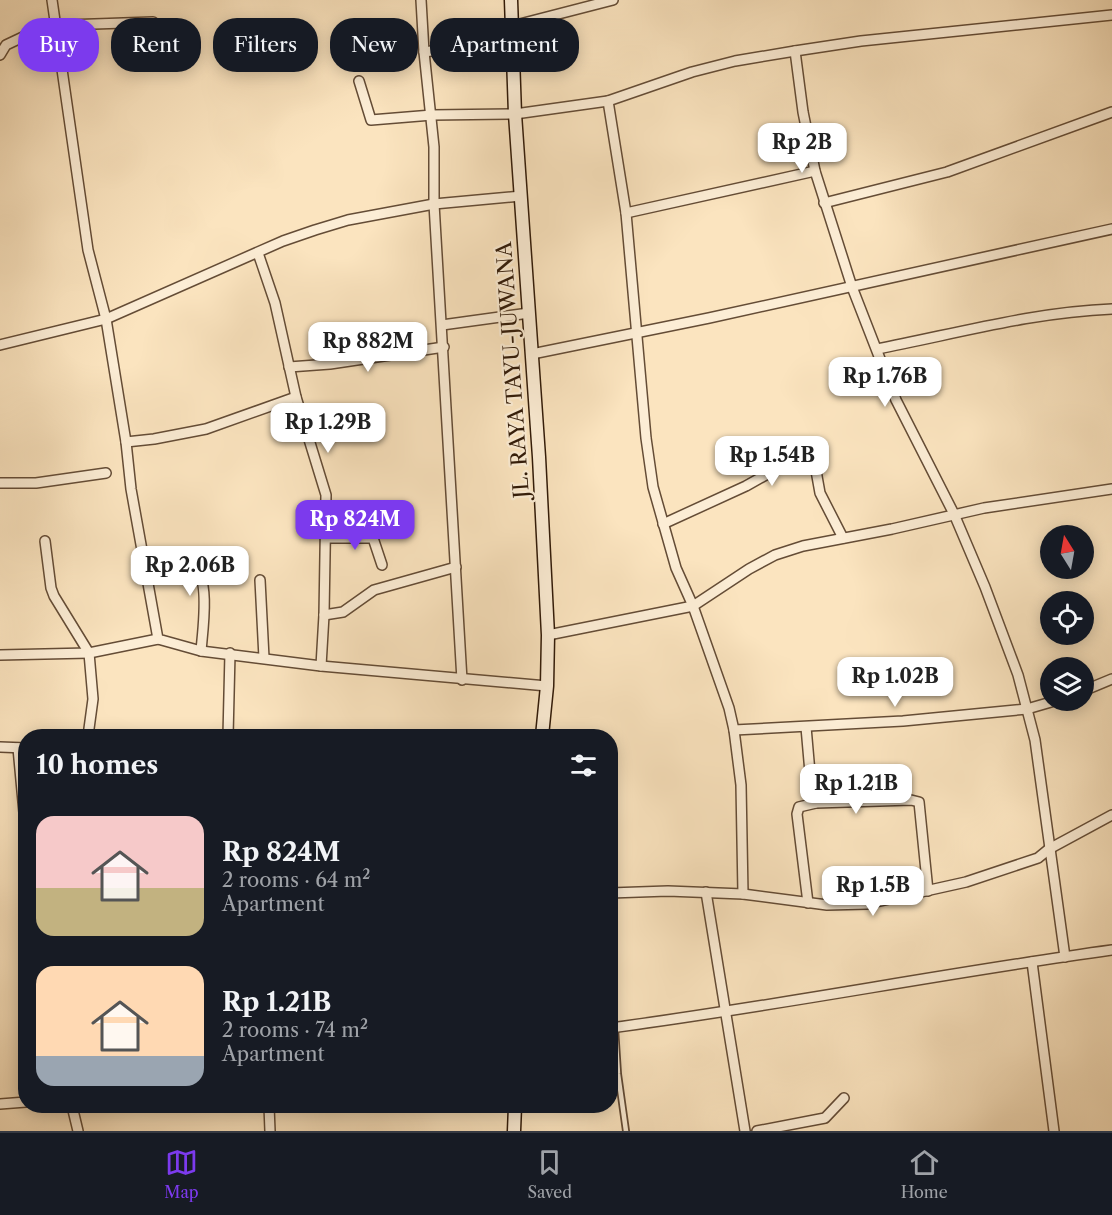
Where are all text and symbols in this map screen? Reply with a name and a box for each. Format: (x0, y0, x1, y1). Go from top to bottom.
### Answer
chip: Buy (18, 18, 99, 72)
chip: Rent (111, 18, 201, 72)
chip: Filters (213, 18, 318, 72)
chip: New (330, 18, 418, 72)
chip: Apartment (430, 18, 579, 72)
pin: Rp 2B (760, 123, 844, 174)
text: Rp 2B (772, 130, 832, 154)
street label: JL. RAYA TAYU-JUWANA (491, 240, 534, 502)
pin: Rp 882M (313, 322, 423, 373)
text: Rp 882M (322, 329, 414, 353)
pin: Rp 1.76B (823, 357, 947, 408)
text: Rp 1.76B (843, 364, 927, 388)
pin: Rp 1.29B (266, 403, 390, 454)
text: Rp 1.29B (285, 410, 371, 434)
pin: Rp 1.54B (710, 436, 834, 487)
text: Rp 1.54B (729, 443, 815, 467)
pin: Rp 824M (300, 500, 410, 551)
text: Rp 824M (309, 507, 401, 531)
north arrow (1040, 525, 1094, 579)
map controls (1040, 525, 1094, 711)
pin: Rp 2.06B (128, 546, 252, 597)
text: Rp 2.06B (145, 553, 235, 577)
button: locate (1040, 591, 1094, 645)
pin: Rp 1.02B (833, 657, 957, 708)
button: layers (1040, 657, 1094, 711)
text: Rp 1.02B (851, 664, 939, 688)
text: 10 homes (36, 749, 158, 781)
icon: filters (567, 749, 600, 782)
pin: Rp 1.21B (794, 764, 918, 815)
text: Rp 1.21B (814, 771, 898, 795)
text: Rp 824M (222, 836, 340, 868)
icon: home (84, 840, 156, 912)
pin: Rp 1.5B (818, 866, 928, 917)
text: 2 rooms · 64 m² (222, 868, 371, 892)
text: Rp 1.5B (836, 873, 910, 897)
text: Apartment (222, 892, 325, 916)
text: Rp 1.21B (222, 986, 331, 1018)
icon: home (84, 990, 156, 1062)
text: 2 rooms · 74 m² (222, 1018, 368, 1042)
text: Apartment (222, 1042, 325, 1066)
tab: Map (164, 1146, 199, 1202)
tab: Saved (527, 1146, 572, 1202)
tab: Home (901, 1146, 948, 1202)

